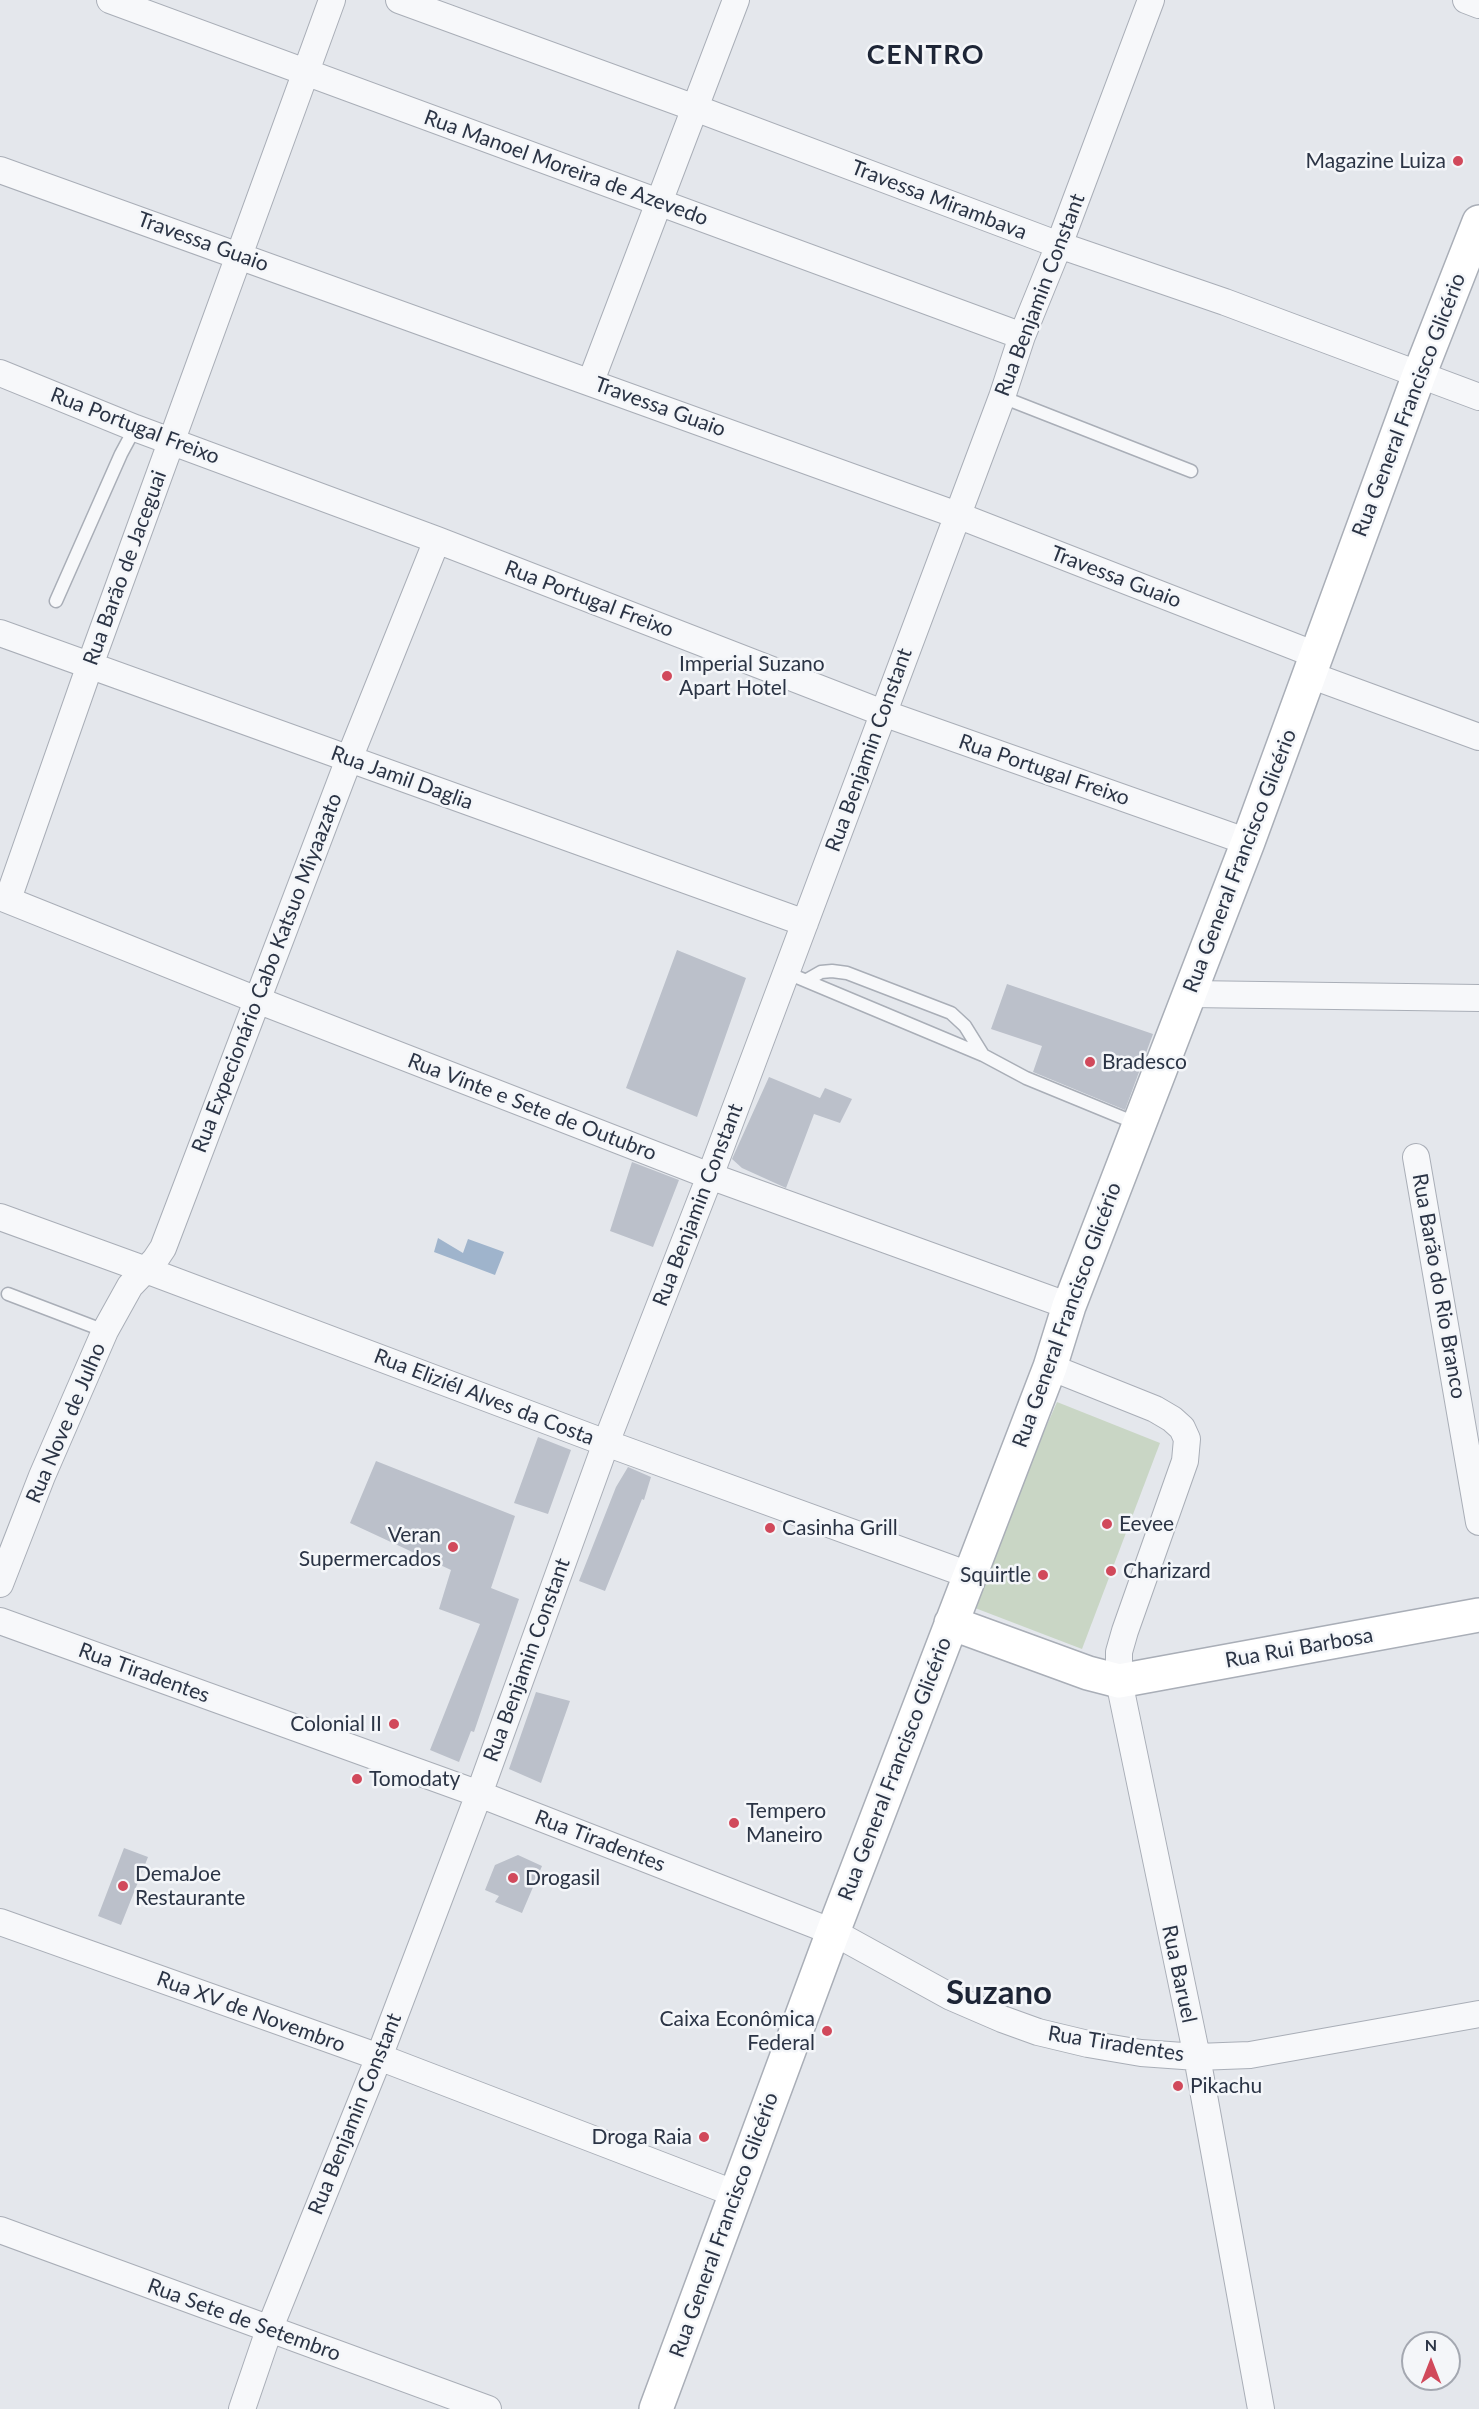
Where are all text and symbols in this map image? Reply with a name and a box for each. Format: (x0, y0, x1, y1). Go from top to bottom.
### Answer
district label: CENTRO (867, 39, 985, 71)
street label: Rua Manoel Moreira de Azevedo (420, 105, 712, 231)
place label: Magazine Luiza (1305, 148, 1446, 174)
marker: Magazine Luiza (1451, 154, 1465, 168)
street label: Travessa Mirambava (848, 155, 1030, 245)
street label: Rua Benjamin Constant (990, 190, 1090, 400)
street label: Travessa Guaio (134, 207, 272, 277)
street label: Rua General Francisco Glicério (1347, 270, 1471, 540)
street label: Travessa Guaio (591, 372, 729, 442)
street label: Rua Portugal Freixo (47, 382, 223, 470)
street label: Rua Barão de Jaceguai (78, 467, 172, 669)
street label: Travessa Guaio (1047, 541, 1185, 613)
street label: Rua Portugal Freixo (501, 555, 677, 643)
street label: Rua Benjamin Constant (820, 645, 918, 855)
place label: Imperial Suzano Apart Hotel (679, 651, 825, 701)
marker: Imperial Suzano Apart Hotel (660, 669, 674, 683)
street label: Rua General Francisco Glicério (1178, 726, 1302, 996)
street label: Rua Portugal Freixo (955, 729, 1133, 811)
street label: Rua Jamil Daglia (328, 741, 476, 815)
street label: Rua Expecionário Cabo Katsuo Miyaazato (187, 790, 347, 1156)
street label: Rua Vinte e Sete de Outubro (404, 1048, 660, 1166)
place label: Bradesco (1102, 1049, 1187, 1075)
marker: Bradesco (1083, 1055, 1097, 1069)
street label: Rua Benjamin Constant (648, 1100, 748, 1310)
street label: Rua Barão do Rio Branco (1407, 1171, 1471, 1401)
street label: Rua General Francisco Glicério (1007, 1179, 1127, 1451)
street label: Rua Nove de Julho (21, 1339, 111, 1507)
street label: Rua Eliziél Alves da Costa (370, 1343, 598, 1451)
place label: Eevee (1119, 1511, 1174, 1537)
place label: Casinha Grill (782, 1515, 898, 1541)
marker: Eevee (1100, 1517, 1114, 1531)
marker: Casinha Grill (763, 1521, 777, 1535)
place label: Veran Supermercados (299, 1522, 441, 1572)
marker: Veran Supermercados (446, 1540, 460, 1554)
street label: Rua Benjamin Constant (478, 1555, 576, 1765)
place label: Charizard (1123, 1558, 1211, 1584)
place label: Squirtle (960, 1562, 1031, 1588)
marker: Charizard (1104, 1564, 1118, 1578)
marker: Squirtle (1036, 1568, 1050, 1582)
street label: Rua Rui Barbosa (1223, 1623, 1375, 1673)
street label: Rua General Francisco Glicério (833, 1634, 957, 1904)
street label: Rua Tiradentes (75, 1638, 213, 1708)
place label: Colonial II (290, 1711, 382, 1737)
marker: Colonial II (387, 1717, 401, 1731)
place label: Tomodaty (369, 1766, 460, 1792)
marker: Tomodaty (350, 1772, 364, 1786)
place label: Tempero Maneiro (746, 1798, 826, 1848)
street label: Rua Tiradentes (531, 1805, 669, 1877)
marker: Tempero Maneiro (727, 1816, 741, 1830)
place label: DemaJoe Restaurante (135, 1861, 245, 1911)
place label: Drogasil (525, 1865, 600, 1891)
marker: Drogasil (506, 1871, 520, 1885)
marker: DemaJoe Restaurante (116, 1879, 130, 1893)
street label: Rua Baruel (1156, 1923, 1202, 2025)
street label: Rua XV de Novembro (153, 1966, 349, 2058)
district label: Suzano (946, 1973, 1052, 2013)
place label: Caixa Econômica Federal (659, 2006, 815, 2056)
street label: Rua Benjamin Constant (303, 2010, 407, 2218)
street label: Rua Tiradentes (1046, 2021, 1186, 2067)
marker: Caixa Econômica Federal (820, 2024, 834, 2038)
place label: Pikachu (1190, 2073, 1262, 2099)
marker: Pikachu (1171, 2079, 1185, 2093)
street label: Rua General Francisco Glicério (664, 2089, 784, 2361)
place label: Droga Raia (592, 2124, 692, 2150)
marker: Droga Raia (697, 2130, 711, 2144)
street label: Rua Sete de Setembro (144, 2273, 344, 2367)
north arrow (1401, 2331, 1461, 2391)
text: N (1425, 2335, 1437, 2354)

